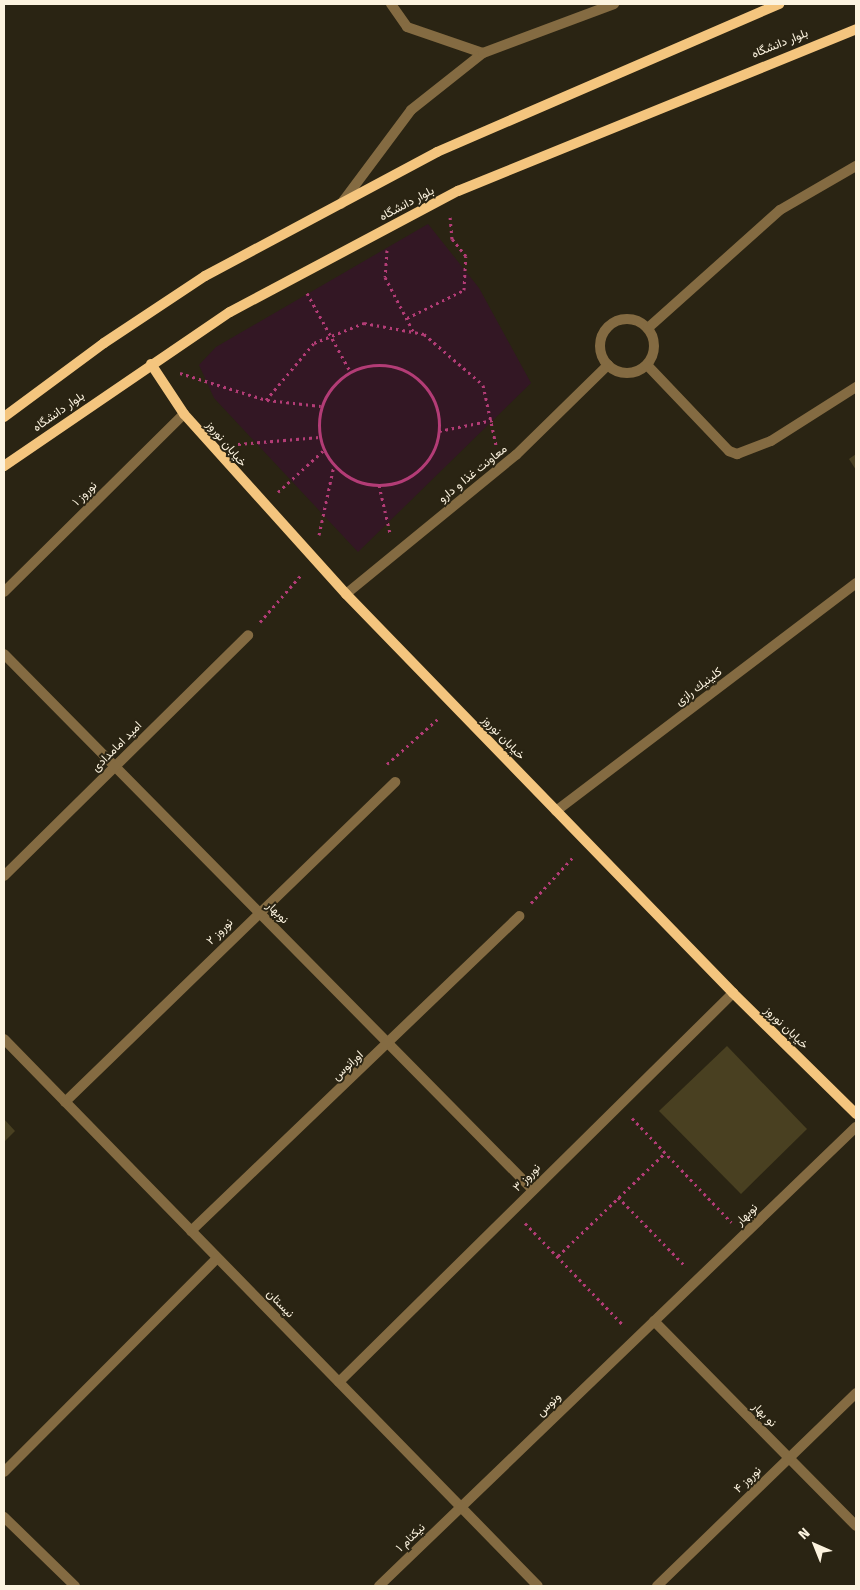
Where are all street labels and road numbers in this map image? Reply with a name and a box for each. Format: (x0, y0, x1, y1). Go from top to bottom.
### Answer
street label: بلوار دانشگاه (750, 26, 810, 62)
street label: بلوار دانشگاه (377, 184, 437, 224)
street label: بلوار دانشگاه (30, 389, 88, 435)
street label: خیابان نوروز (203, 418, 249, 470)
street label: معاونت غذا و دارو (436, 442, 510, 506)
street label: نوروز ۱ (70, 479, 100, 509)
street label: كلينيك رازی (673, 665, 725, 709)
street label: خیابان نوروز (478, 713, 528, 763)
street label: امید امامدادی (89, 719, 145, 775)
street label: نوبهار (263, 899, 291, 927)
street label: نوروز ۲ (204, 916, 236, 948)
street label: خیابان نوروز (761, 1003, 811, 1053)
street label: اورانوس (330, 1048, 366, 1084)
street label: نوروز ۳ (510, 1161, 544, 1195)
street label: نوبهار (733, 1201, 761, 1229)
street label: نیستان (263, 1287, 297, 1321)
street label: ونوس (534, 1390, 564, 1420)
street label: نو بهار (749, 1400, 779, 1430)
street label: نوروز ۴ (731, 1464, 765, 1496)
street label: نیکنام ۱ (393, 1521, 429, 1555)

